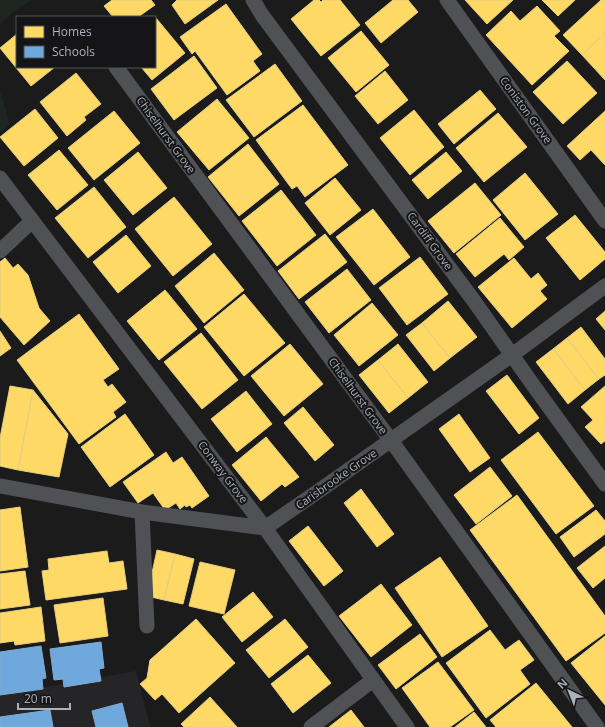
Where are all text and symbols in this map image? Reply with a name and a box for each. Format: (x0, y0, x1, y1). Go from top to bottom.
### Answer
legend (16, 16, 156, 68)
text: Homes (52, 23, 92, 40)
text: Schools (52, 43, 95, 60)
street label: Coniston Grove (497, 73, 556, 146)
street label: Chiselhurst Grove (133, 93, 199, 176)
street label: Cardiff Grove (404, 209, 456, 273)
street label: Chiselhurst Grove (325, 354, 391, 437)
street label: Conway Grove (195, 438, 252, 506)
street label: Carisbrooke Grove (292, 445, 379, 512)
north arrow (549, 671, 589, 711)
text: N (553, 675, 570, 692)
scale bar (18, 685, 70, 711)
text: 20 m (24, 690, 52, 707)

